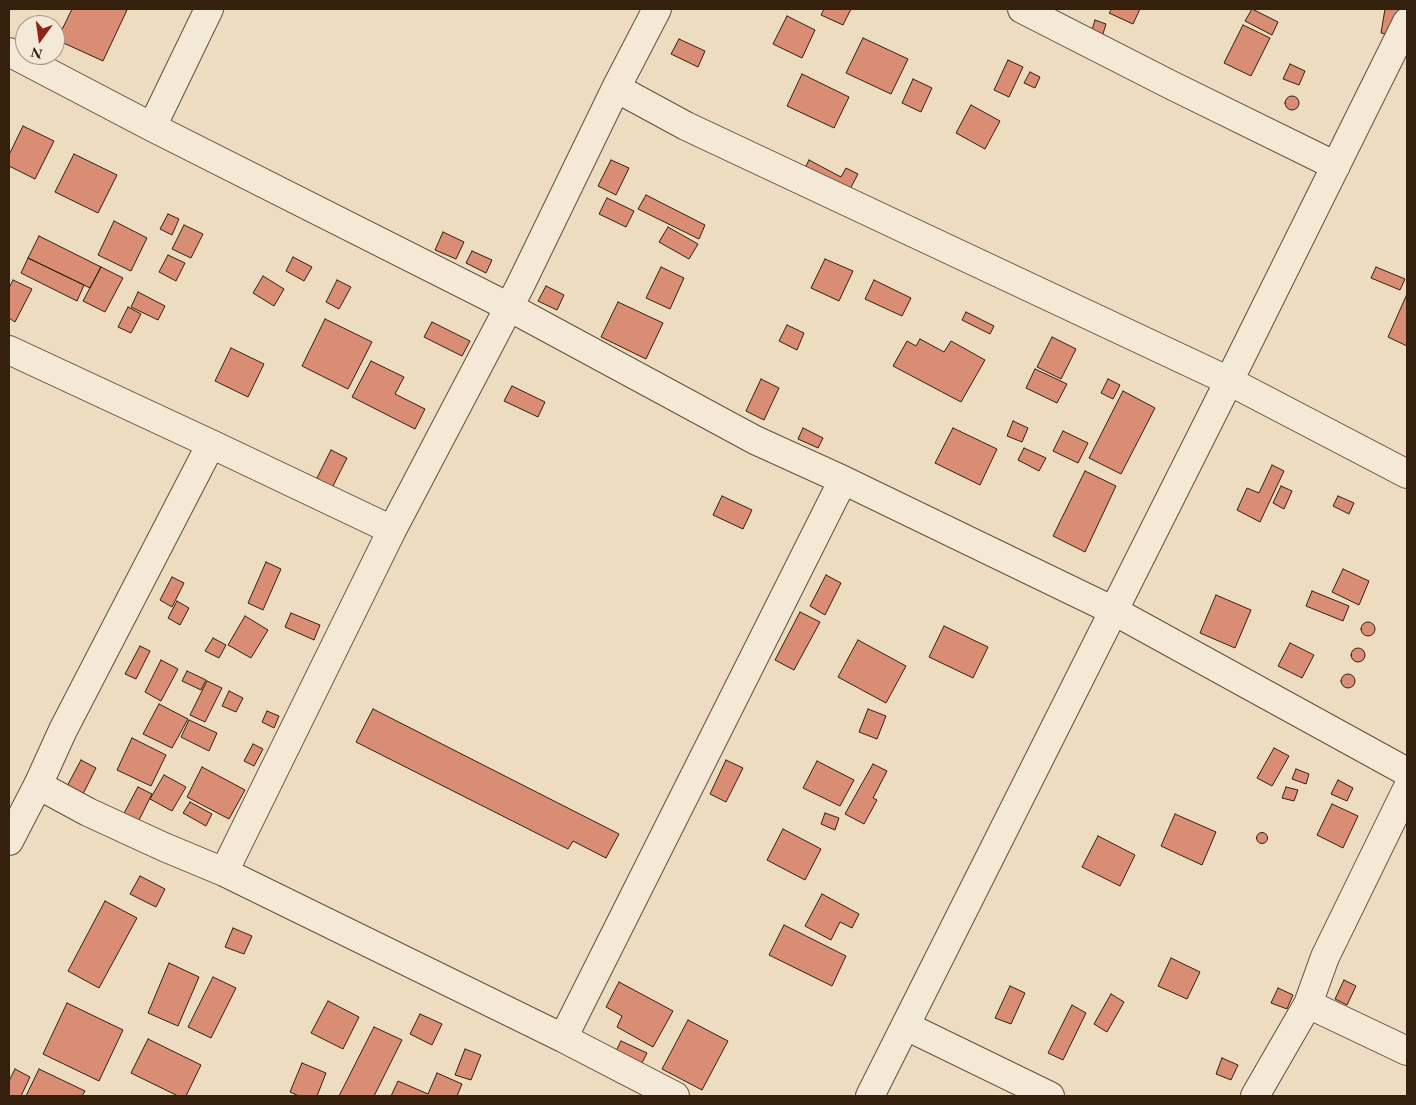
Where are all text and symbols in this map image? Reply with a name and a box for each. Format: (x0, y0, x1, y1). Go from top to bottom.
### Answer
north arrow (15, 15, 65, 65)
text: N (29, 43, 44, 64)

